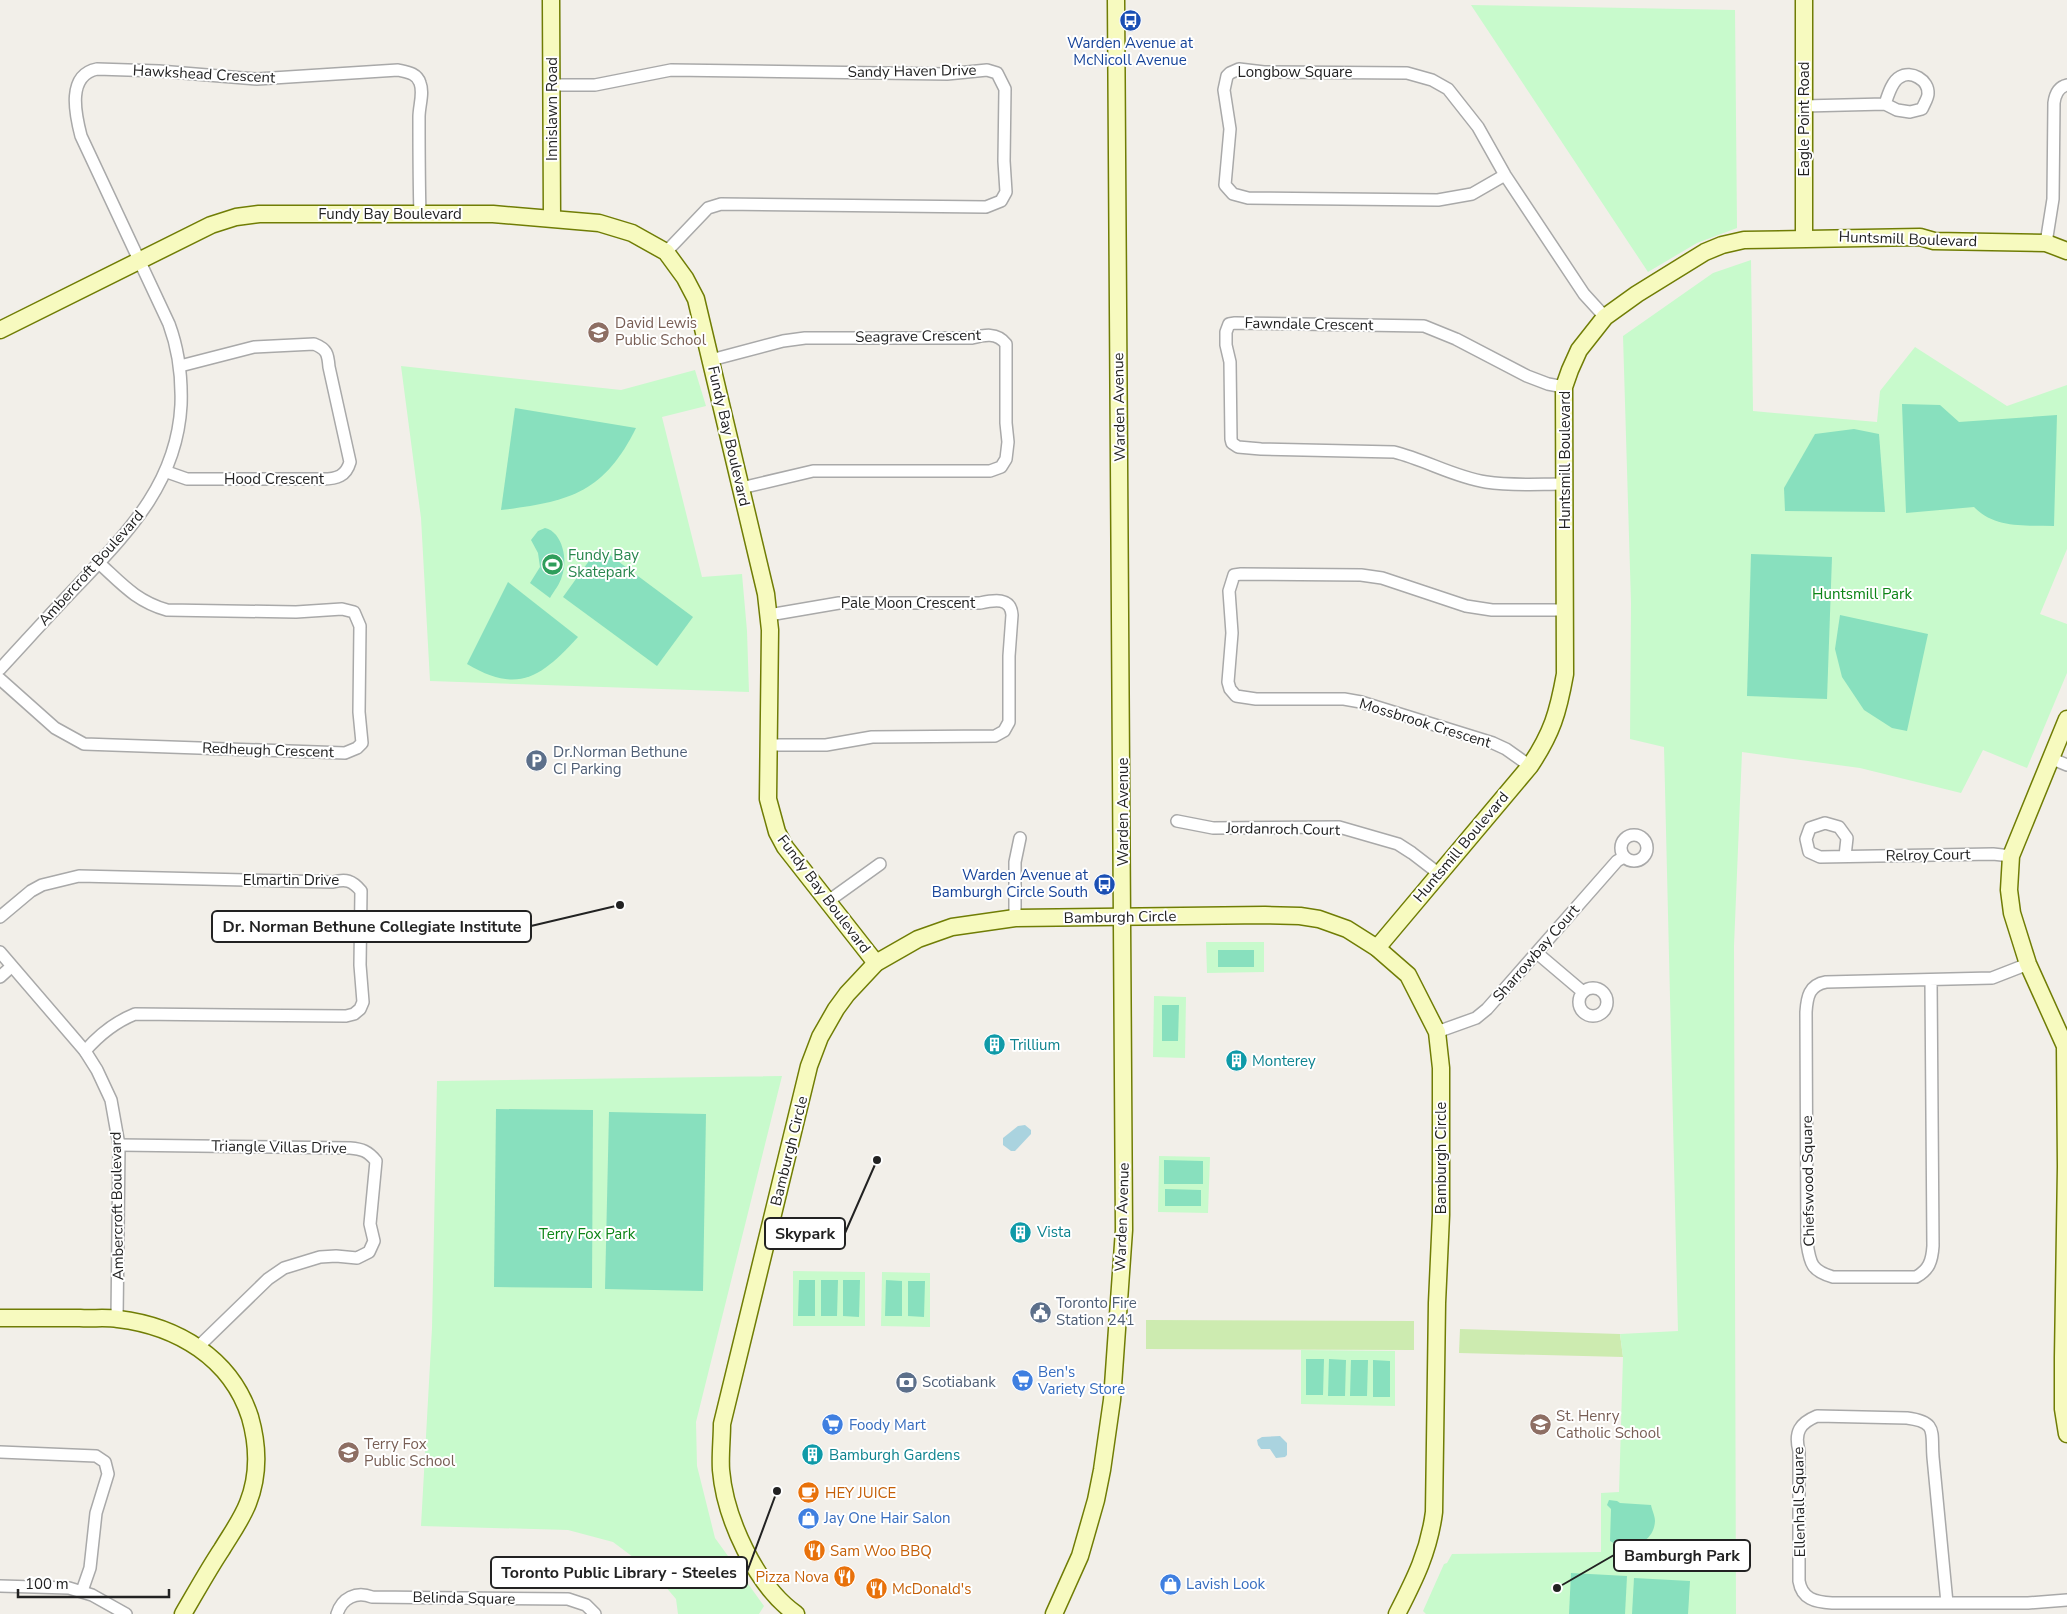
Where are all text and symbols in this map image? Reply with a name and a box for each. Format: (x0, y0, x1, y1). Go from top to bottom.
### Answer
bus stop icon: Warden Avenue at McNicoll Avenue (1118, 8, 1142, 32)
place label: Warden Avenue at McNicoll Avenue (1067, 33, 1194, 70)
street label: Innislawn Road (542, 57, 562, 161)
street label: Hawkshead Crescent (132, 60, 276, 88)
street label: Sandy Haven Drive (847, 60, 977, 82)
street label: Eagle Point Road (1794, 61, 1814, 177)
street label: Longbow Square (1238, 62, 1352, 82)
street label: Fundy Bay Boulevard (318, 204, 462, 224)
street label: Huntsmill Boulevard (1838, 227, 1978, 251)
place label: David Lewis Public School (615, 313, 707, 350)
street label: Fawndale Crescent (1244, 313, 1374, 335)
school or university icon: David Lewis Public School (587, 320, 611, 344)
street label: Seagrave Crescent (855, 325, 982, 347)
street label: Warden Avenue (1108, 352, 1130, 462)
street label: Fundy Bay Boulevard (703, 364, 755, 508)
street label: Huntsmill Boulevard (1555, 391, 1575, 529)
street label: Hood Crescent (224, 469, 325, 489)
street label: Ambercroft Boulevard (34, 506, 148, 630)
place label: Fundy Bay Skatepark (568, 545, 639, 582)
sports icon: Fundy Bay Skatepark (540, 552, 564, 576)
park label: Huntsmill Park (1812, 584, 1912, 604)
street label: Pale Moon Crescent (841, 593, 976, 613)
street label: Mossbrook Crescent (1357, 693, 1494, 753)
street label: Redheugh Crescent (202, 738, 335, 762)
place label: Dr.Norman Bethune CI Parking (553, 742, 687, 779)
parking icon: Dr.Norman Bethune CI Parking (525, 749, 549, 773)
street label: Warden Avenue (1113, 757, 1133, 867)
street label: Huntsmill Boulevard (1409, 787, 1513, 907)
street label: Jordanroch Court (1225, 818, 1341, 840)
street label: Fundy Bay Boulevard (773, 831, 875, 957)
street label: Relroy Court (1885, 844, 1971, 866)
place label: Warden Avenue at Bamburgh Circle South (932, 865, 1089, 902)
street label: Elmartin Drive (243, 870, 339, 890)
bus stop icon: Warden Avenue at Bamburgh Circle South (1092, 872, 1116, 896)
street label: Sharrowbay Court (1488, 900, 1584, 1006)
street label: Bamburgh Circle (1063, 906, 1177, 928)
callout: Dr. Norman Bethune Collegiate Institute (212, 911, 531, 942)
text: Dr. Norman Bethune Collegiate Institute (223, 916, 522, 938)
building icon: Trillium (982, 1033, 1006, 1057)
place label: Trillium (1010, 1035, 1060, 1055)
building icon: Monterey (1224, 1049, 1248, 1073)
place label: Monterey (1252, 1051, 1316, 1071)
street label: Bamburgh Circle (766, 1094, 812, 1208)
street label: Bamburgh Circle (1431, 1102, 1451, 1214)
street label: Chiefswood Square (1797, 1115, 1819, 1247)
street label: Ambercroft Boulevard (106, 1131, 128, 1281)
street label: Triangle Villas Drive (211, 1136, 347, 1158)
street label: Warden Avenue (1110, 1162, 1134, 1272)
callout: Skypark (765, 1218, 845, 1249)
building icon: Vista (1009, 1220, 1033, 1244)
place label: Vista (1036, 1222, 1071, 1242)
text: Skypark (775, 1223, 835, 1245)
park label: Terry Fox Park (539, 1224, 636, 1244)
place label: Toronto Fire Station 241 (1056, 1293, 1137, 1330)
public building icon: Toronto Fire Station 241 (1028, 1300, 1052, 1324)
place label: Ben's Variety Store (1037, 1362, 1125, 1399)
supermarket icon: Ben's Variety Store (1010, 1369, 1034, 1393)
bank icon: Scotiabank (894, 1370, 918, 1394)
place label: Scotiabank (922, 1372, 996, 1392)
place label: St. Henry Catholic School (1556, 1406, 1661, 1443)
supermarket icon: Foody Mart (821, 1413, 845, 1437)
school or university icon: St. Henry Catholic School (1528, 1413, 1552, 1437)
place label: Foody Mart (849, 1415, 926, 1435)
place label: Terry Fox Public School (364, 1434, 456, 1471)
school or university icon: Terry Fox Public School (336, 1441, 360, 1465)
building icon: Bamburgh Gardens (801, 1443, 825, 1467)
place label: Bamburgh Gardens (829, 1445, 960, 1465)
street label: Ellenhall Square (1788, 1446, 1810, 1558)
cafe icon: HEY JUICE (797, 1481, 821, 1505)
place label: HEY JUICE (825, 1483, 896, 1503)
shop icon: Jay One Hair Salon (796, 1506, 820, 1530)
place label: Jay One Hair Salon (823, 1508, 951, 1528)
restaurant icon: Sam Woo BBQ (802, 1539, 826, 1563)
callout: Bamburgh Park (1614, 1540, 1750, 1571)
place label: Sam Woo BBQ (830, 1541, 932, 1561)
text: Bamburgh Park (1624, 1545, 1740, 1567)
callout: Toronto Public Library - Steeles (491, 1557, 747, 1588)
text: Toronto Public Library - Steeles (501, 1562, 737, 1584)
restaurant icon: Pizza Nova (833, 1565, 857, 1589)
scale bar (18, 1566, 169, 1598)
place label: Pizza Nova (756, 1567, 829, 1587)
shop icon: Lavish Look (1158, 1572, 1182, 1596)
text: 100 m (25, 1574, 69, 1594)
place label: Lavish Look (1186, 1574, 1266, 1594)
restaurant icon: McDonald's (864, 1577, 888, 1601)
place label: McDonald's (892, 1579, 971, 1599)
street label: Belinda Square (412, 1587, 516, 1609)

